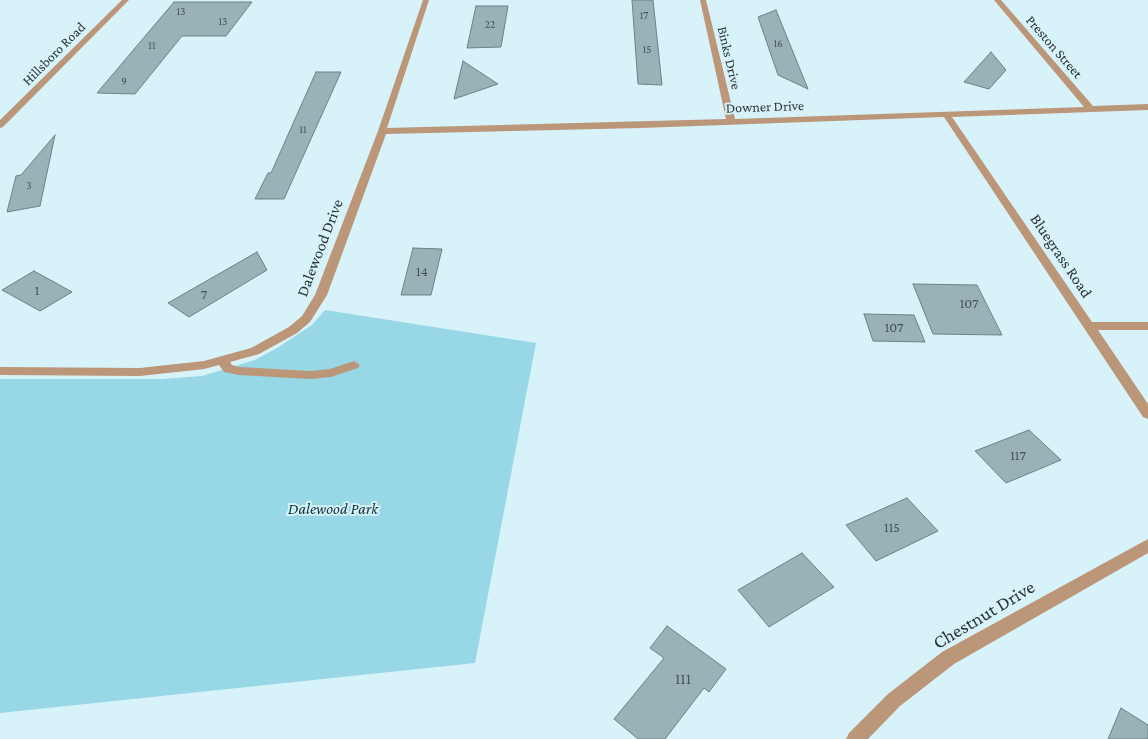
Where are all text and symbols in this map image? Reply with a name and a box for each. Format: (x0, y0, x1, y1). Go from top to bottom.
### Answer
house number: 13 (177, 5, 185, 19)
house number: 17 (640, 9, 648, 23)
street label: Preston Street (1022, 12, 1086, 82)
house number: 13 (219, 15, 227, 29)
house number: 22 (485, 18, 495, 32)
street label: Hillsboro Road (19, 19, 89, 89)
street label: Binks Drive (714, 25, 744, 91)
house number: 16 (773, 37, 783, 51)
house number: 11 (148, 39, 156, 53)
house number: 15 (643, 43, 651, 57)
house number: 9 (121, 75, 127, 89)
street label: Downer Drive (726, 97, 804, 117)
house number: 11 (299, 123, 307, 137)
house number: 3 (26, 179, 32, 193)
street label: Dalewood Drive (293, 196, 347, 300)
street label: Bluegrass Road (1026, 210, 1096, 302)
house number: 14 (416, 264, 428, 280)
house number: 1 (35, 283, 39, 299)
house number: 7 (201, 287, 207, 303)
house number: 107 (960, 296, 978, 312)
house number: 107 (885, 320, 903, 336)
house number: 117 (1010, 448, 1026, 464)
park label: Dalewood Park (288, 499, 378, 519)
house number: 115 (884, 520, 900, 536)
street label: Chestnut Drive (929, 576, 1039, 654)
house number: 111 (675, 669, 691, 689)

